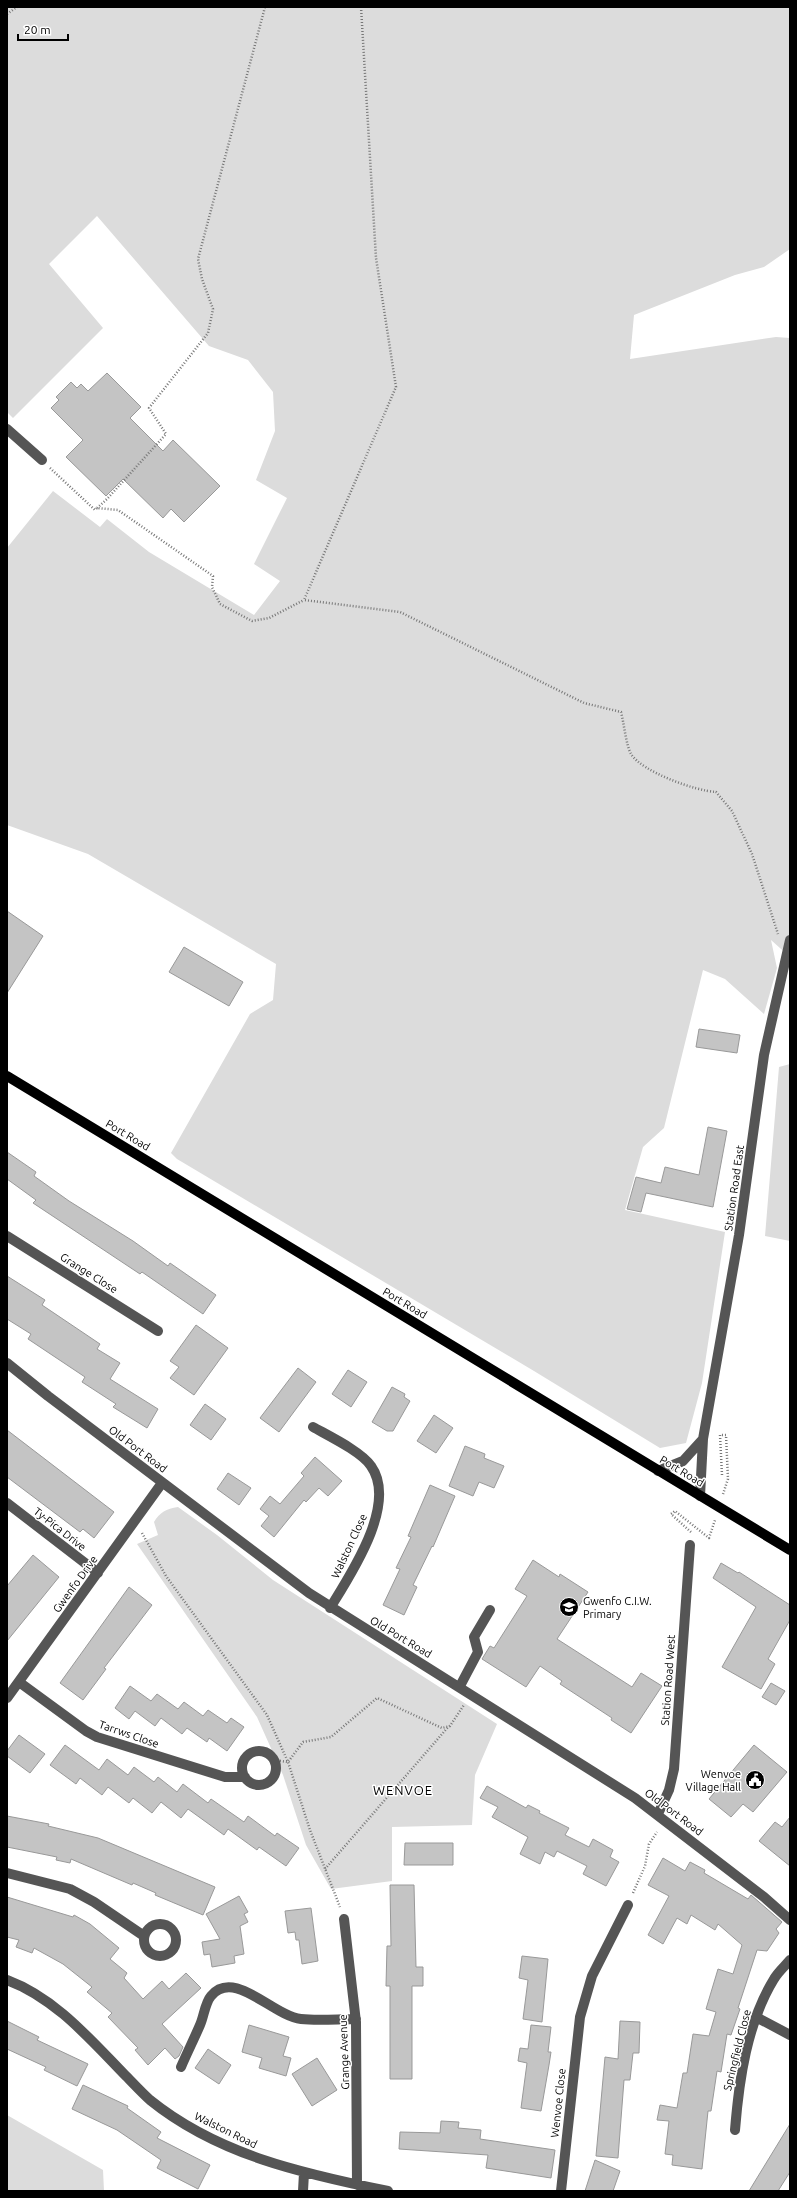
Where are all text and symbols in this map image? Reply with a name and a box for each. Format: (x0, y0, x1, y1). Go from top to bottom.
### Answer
scale bar (18, 16, 68, 42)
text: 20 m (24, 23, 51, 36)
street label: Port Road (104, 1117, 152, 1153)
street label: Station Road East (722, 1144, 746, 1232)
street label: Grange Close (58, 1251, 120, 1295)
street label: Port Road (381, 1285, 429, 1321)
street label: Old Port Road (107, 1423, 169, 1475)
street label: Port Road (658, 1453, 706, 1489)
street label: Ty-Pica Drive (32, 1505, 88, 1553)
street label: Walston Close (329, 1512, 369, 1580)
street label: Gwenfo Drive (50, 1553, 100, 1615)
place label: Gwenfo C.I.W. Primary (583, 1595, 652, 1620)
school or university icon: Gwenfo C.I.W. Primary (558, 1596, 580, 1618)
street label: Old Port Road (368, 1614, 434, 1660)
street label: Station Road West (659, 1634, 677, 1726)
street label: Tarrws Close (97, 1718, 161, 1750)
place label: Wenvoe Village Hall (686, 1768, 741, 1793)
public building icon: Wenvoe Village Hall (744, 1769, 766, 1791)
district label: WENVOE (373, 1783, 433, 1797)
street label: Old Port Road (643, 1786, 705, 1838)
street label: Springfield Close (721, 2008, 753, 2092)
street label: Grange Avenue (337, 2014, 351, 2090)
street label: Wenvoe Close (548, 2068, 568, 2138)
street label: Walston Road (193, 2110, 259, 2150)

